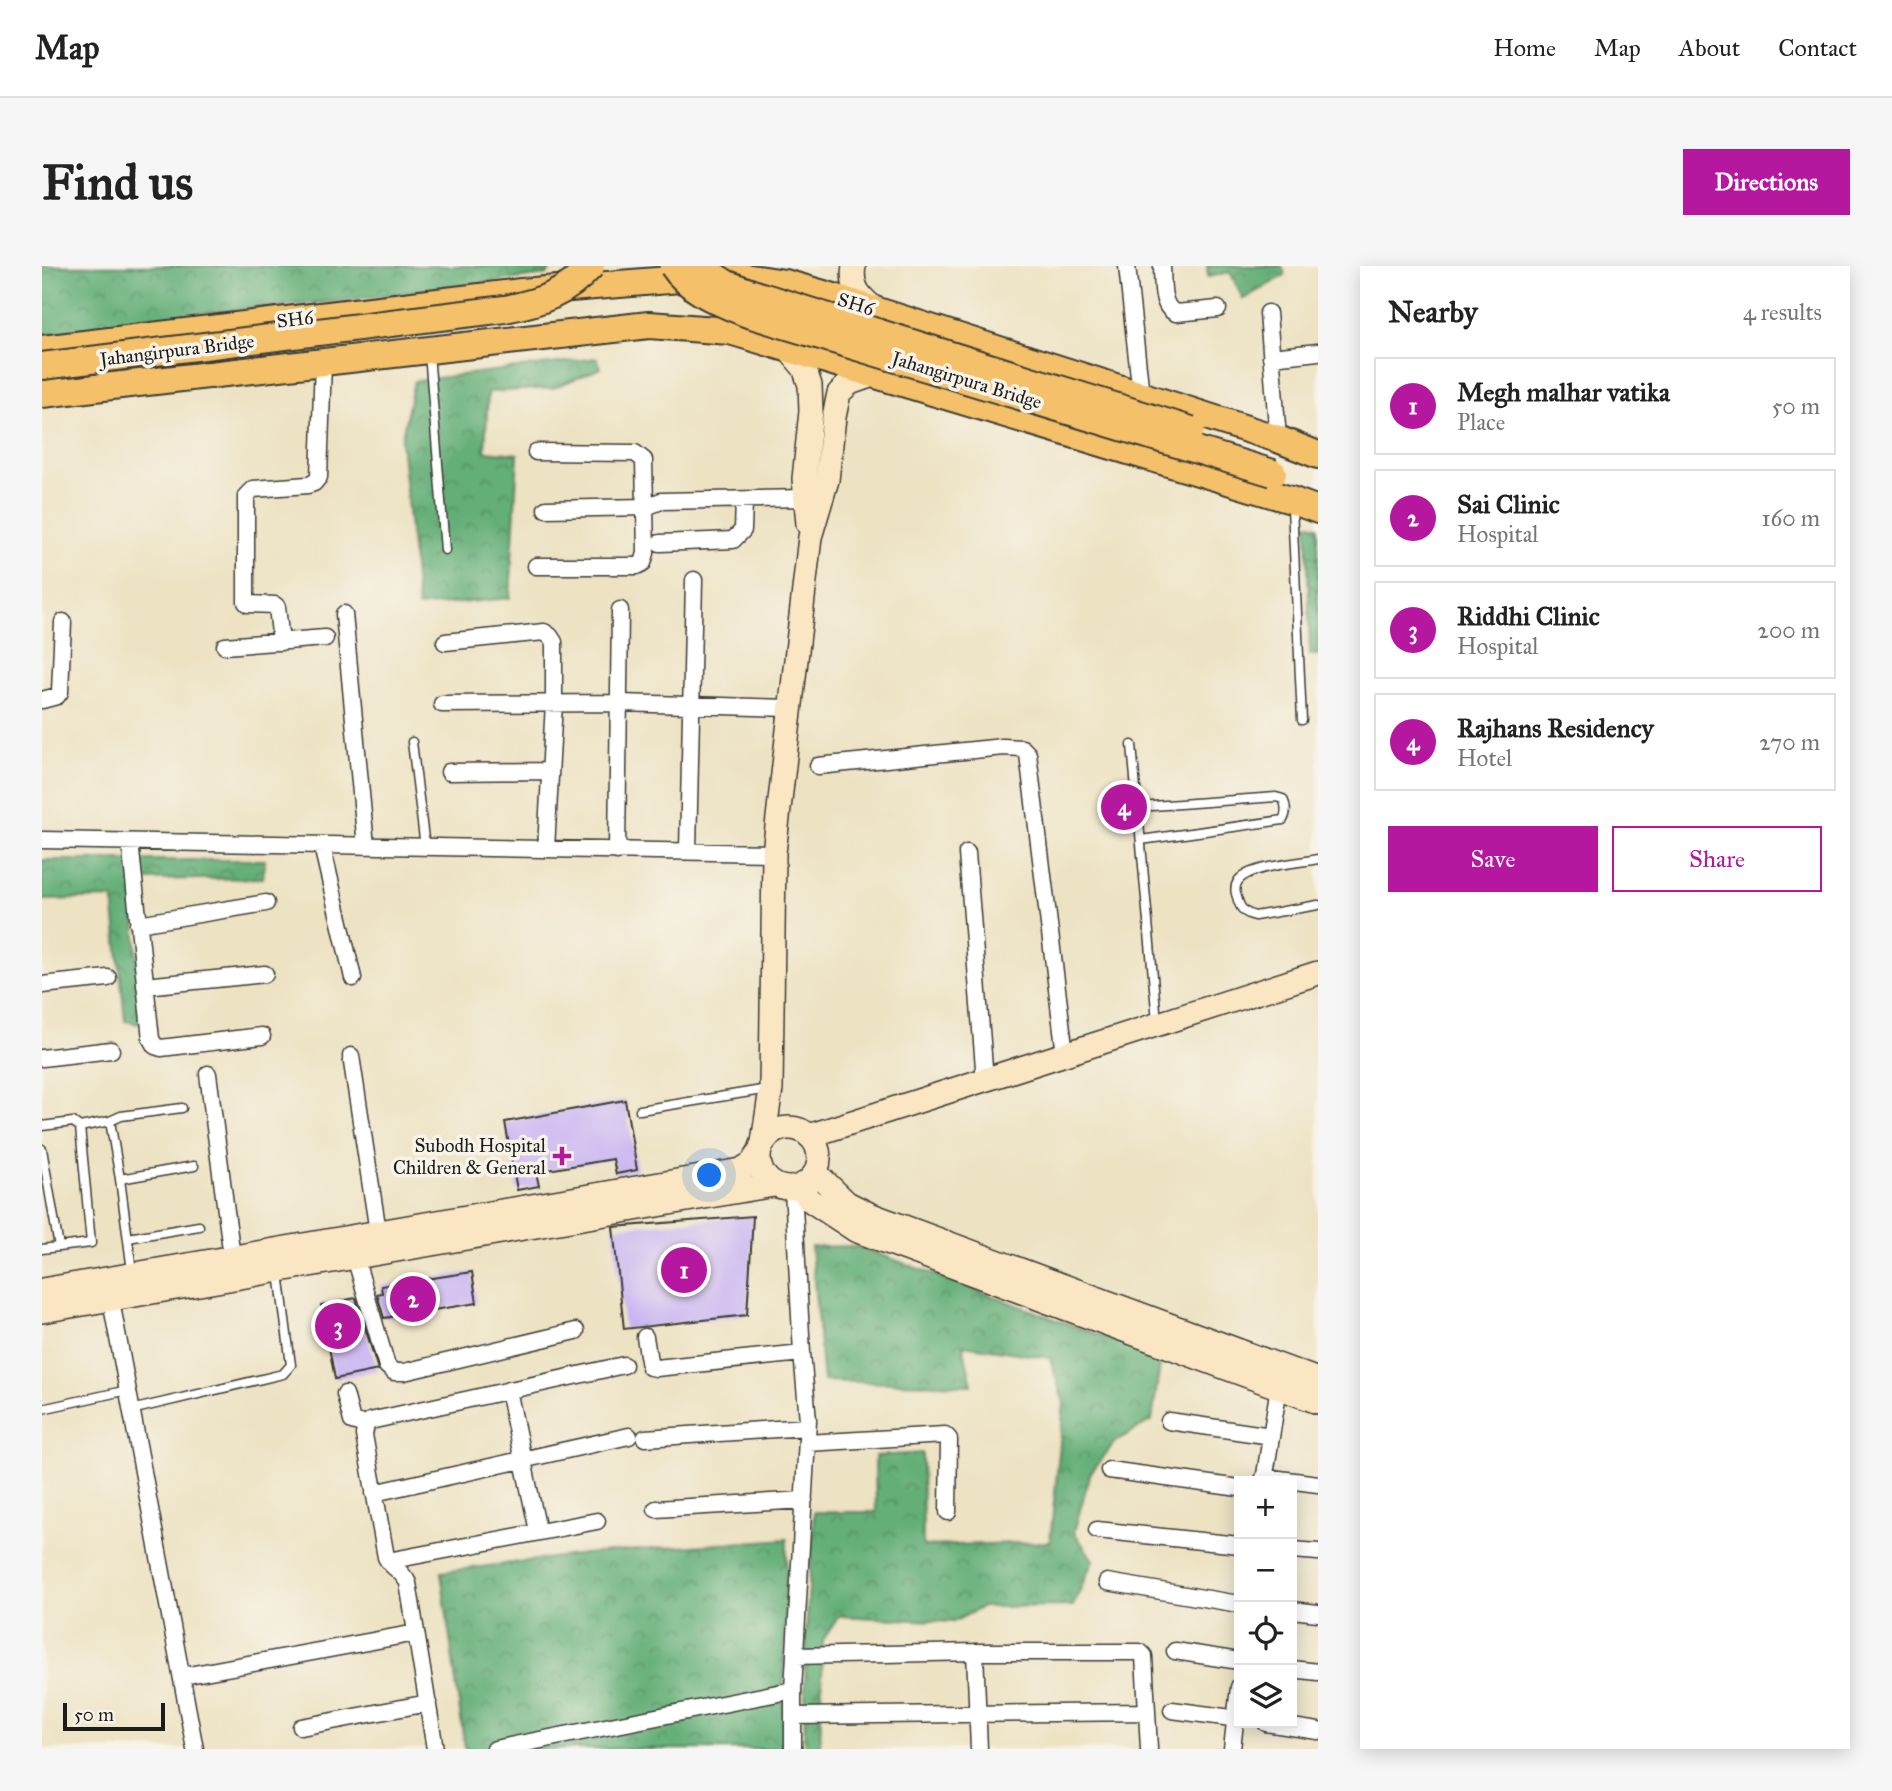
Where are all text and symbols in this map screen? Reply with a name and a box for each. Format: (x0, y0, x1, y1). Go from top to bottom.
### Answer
text: Map (35, 28, 99, 68)
text: Home (1493, 33, 1556, 63)
text: Map (1594, 33, 1641, 63)
text: About (1679, 33, 1740, 63)
text: Contact (1778, 33, 1857, 63)
button: Directions (1683, 149, 1850, 215)
text: Find us (42, 153, 193, 212)
street label: SH6 (835, 288, 878, 321)
text: Nearby (1388, 294, 1478, 330)
text: 4 results (1743, 298, 1822, 326)
street label: SH6 (275, 305, 316, 333)
street label: Jahangirpura Bridge (97, 329, 256, 372)
street label: Jahangirpura Bridge (887, 346, 1045, 415)
text: Megh malhar vatika (1457, 376, 1670, 408)
text: 1 (1408, 392, 1418, 420)
text: 50 m (1772, 392, 1820, 420)
text: Place (1457, 408, 1505, 436)
text: Sai Clinic (1457, 488, 1560, 520)
text: 2 (1407, 504, 1419, 532)
text: 160 m (1762, 504, 1820, 532)
text: Hospital (1457, 520, 1539, 548)
text: Riddhi Clinic (1457, 600, 1600, 632)
text: 3 (1408, 616, 1418, 644)
text: 200 m (1758, 616, 1820, 644)
text: Hospital (1457, 632, 1539, 660)
text: Rajhans Residency (1457, 712, 1654, 744)
text: 4 (1407, 728, 1419, 756)
text: 270 m (1759, 728, 1820, 756)
text: Hotel (1457, 744, 1512, 772)
pin: 4 (1101, 781, 1147, 833)
button: Save (1388, 826, 1598, 892)
button: Share (1612, 826, 1822, 892)
place label: Subodh Hospital Children & General (393, 1134, 547, 1179)
marker: Subodh Hospital Children & General (552, 1146, 572, 1166)
your location (692, 1158, 726, 1192)
pin: 1 (661, 1244, 707, 1296)
pin: 2 (390, 1273, 436, 1325)
pin: 3 (315, 1300, 361, 1352)
map controls (1234, 1476, 1297, 1728)
button: + (1234, 1476, 1297, 1539)
button: − (1234, 1539, 1297, 1602)
button: locate (1234, 1602, 1297, 1665)
button: layers (1234, 1665, 1297, 1728)
scale bar (63, 1700, 164, 1732)
text: 50 m (74, 1703, 114, 1726)

